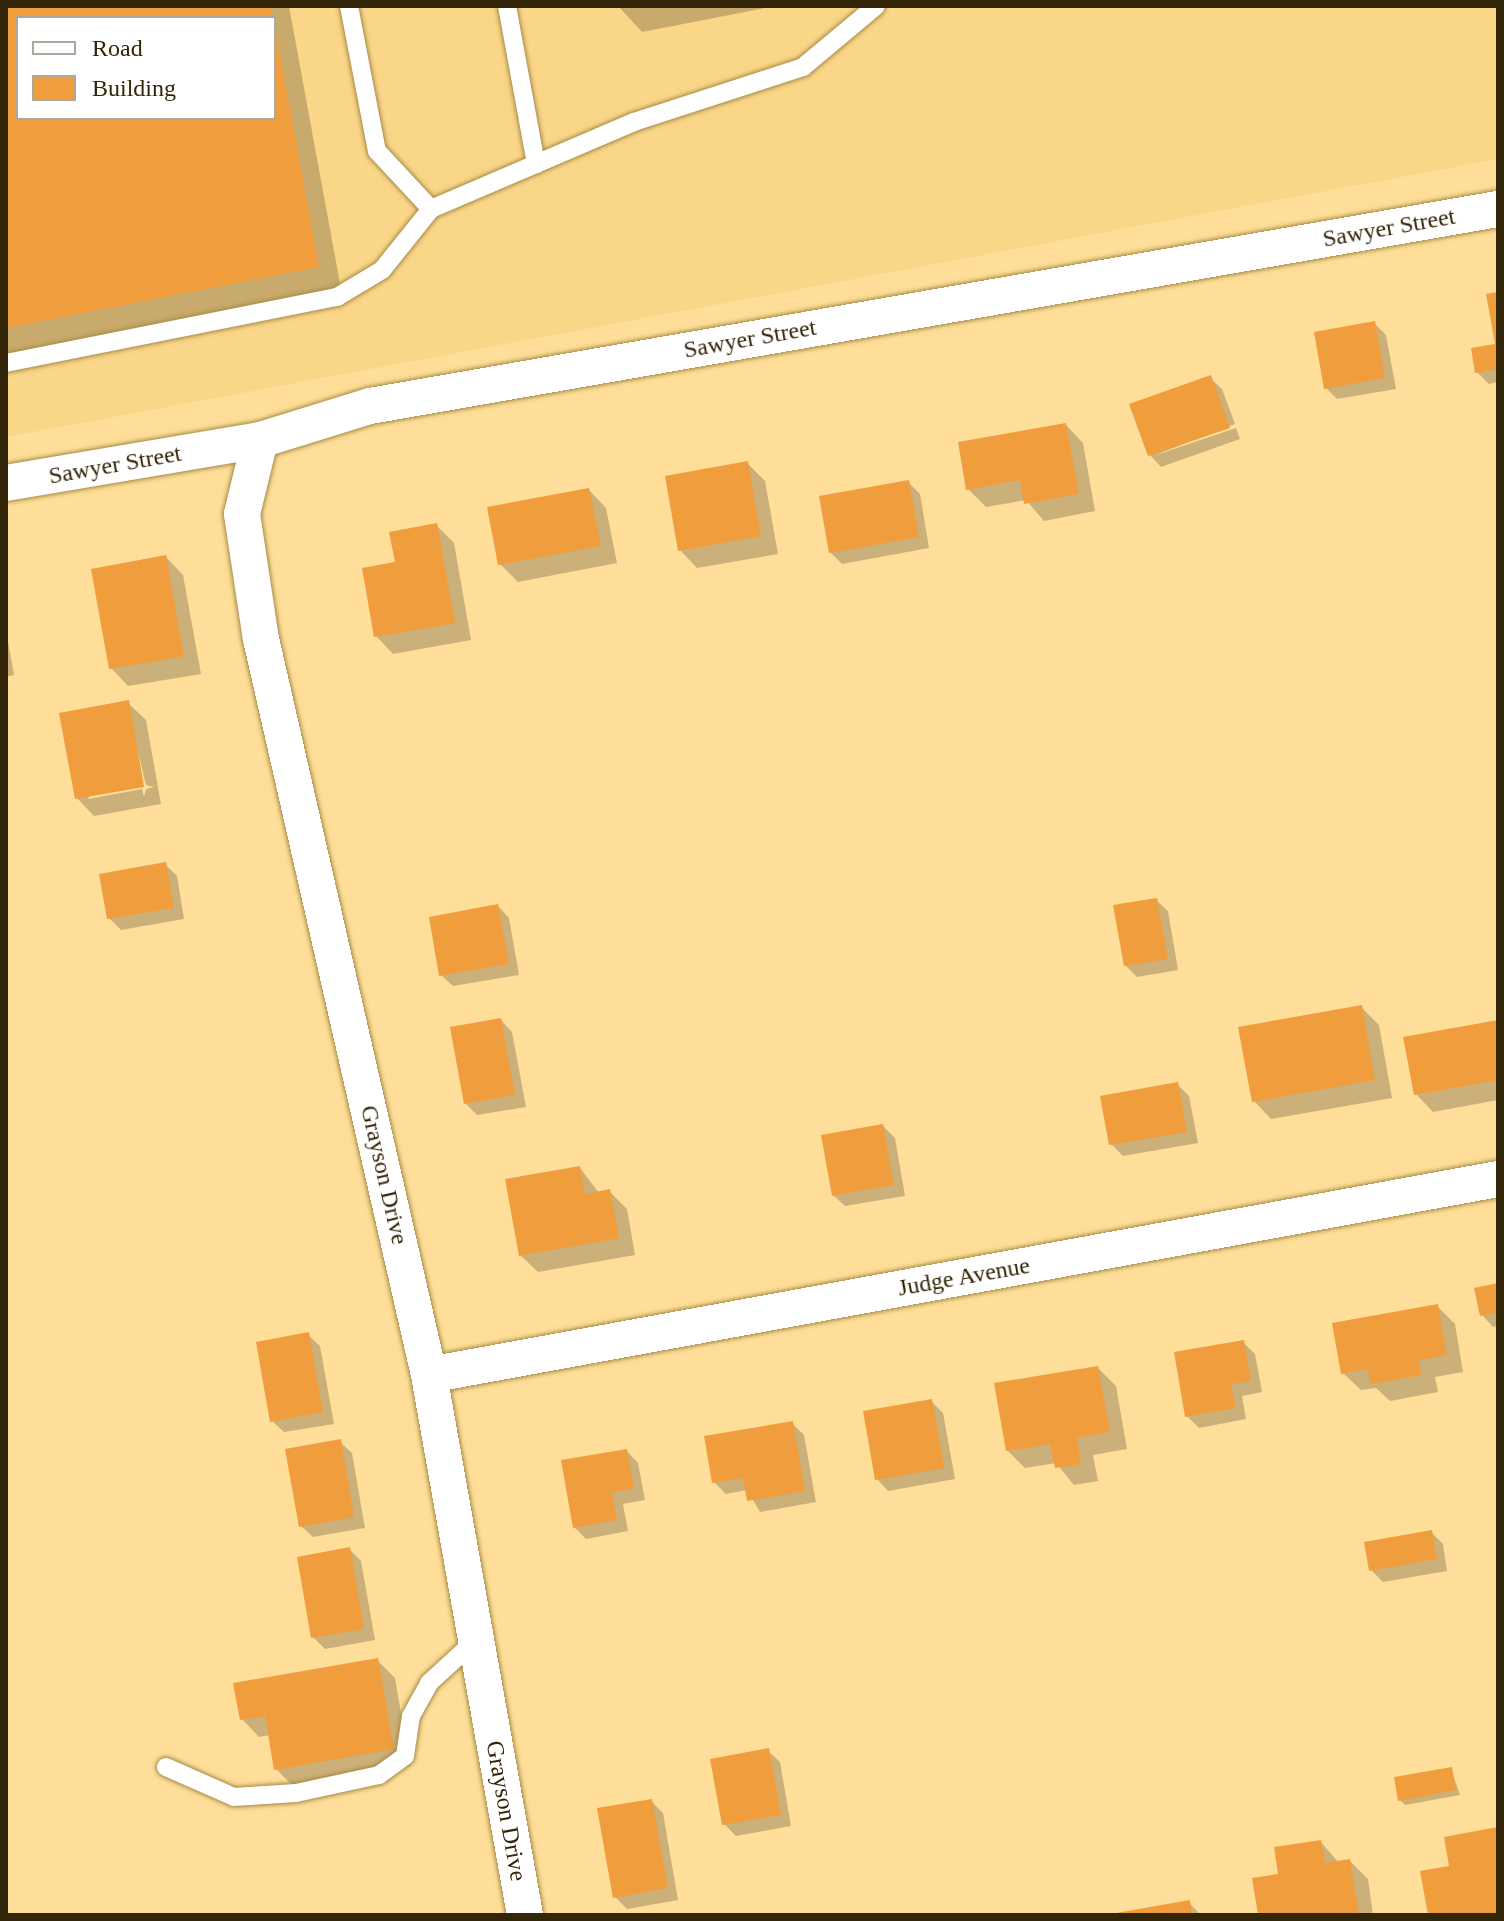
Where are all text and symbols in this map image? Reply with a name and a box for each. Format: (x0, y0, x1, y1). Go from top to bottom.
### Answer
legend (16, 16, 276, 120)
text: Road (92, 35, 143, 61)
text: Building (92, 75, 176, 101)
street label: Sawyer Street (1321, 202, 1457, 254)
street label: Sawyer Street (682, 313, 818, 365)
street label: Sawyer Street (47, 439, 183, 491)
street label: Grayson Drive (354, 1103, 414, 1247)
street label: Judge Avenue (895, 1251, 1033, 1303)
street label: Grayson Drive (479, 1739, 533, 1883)

